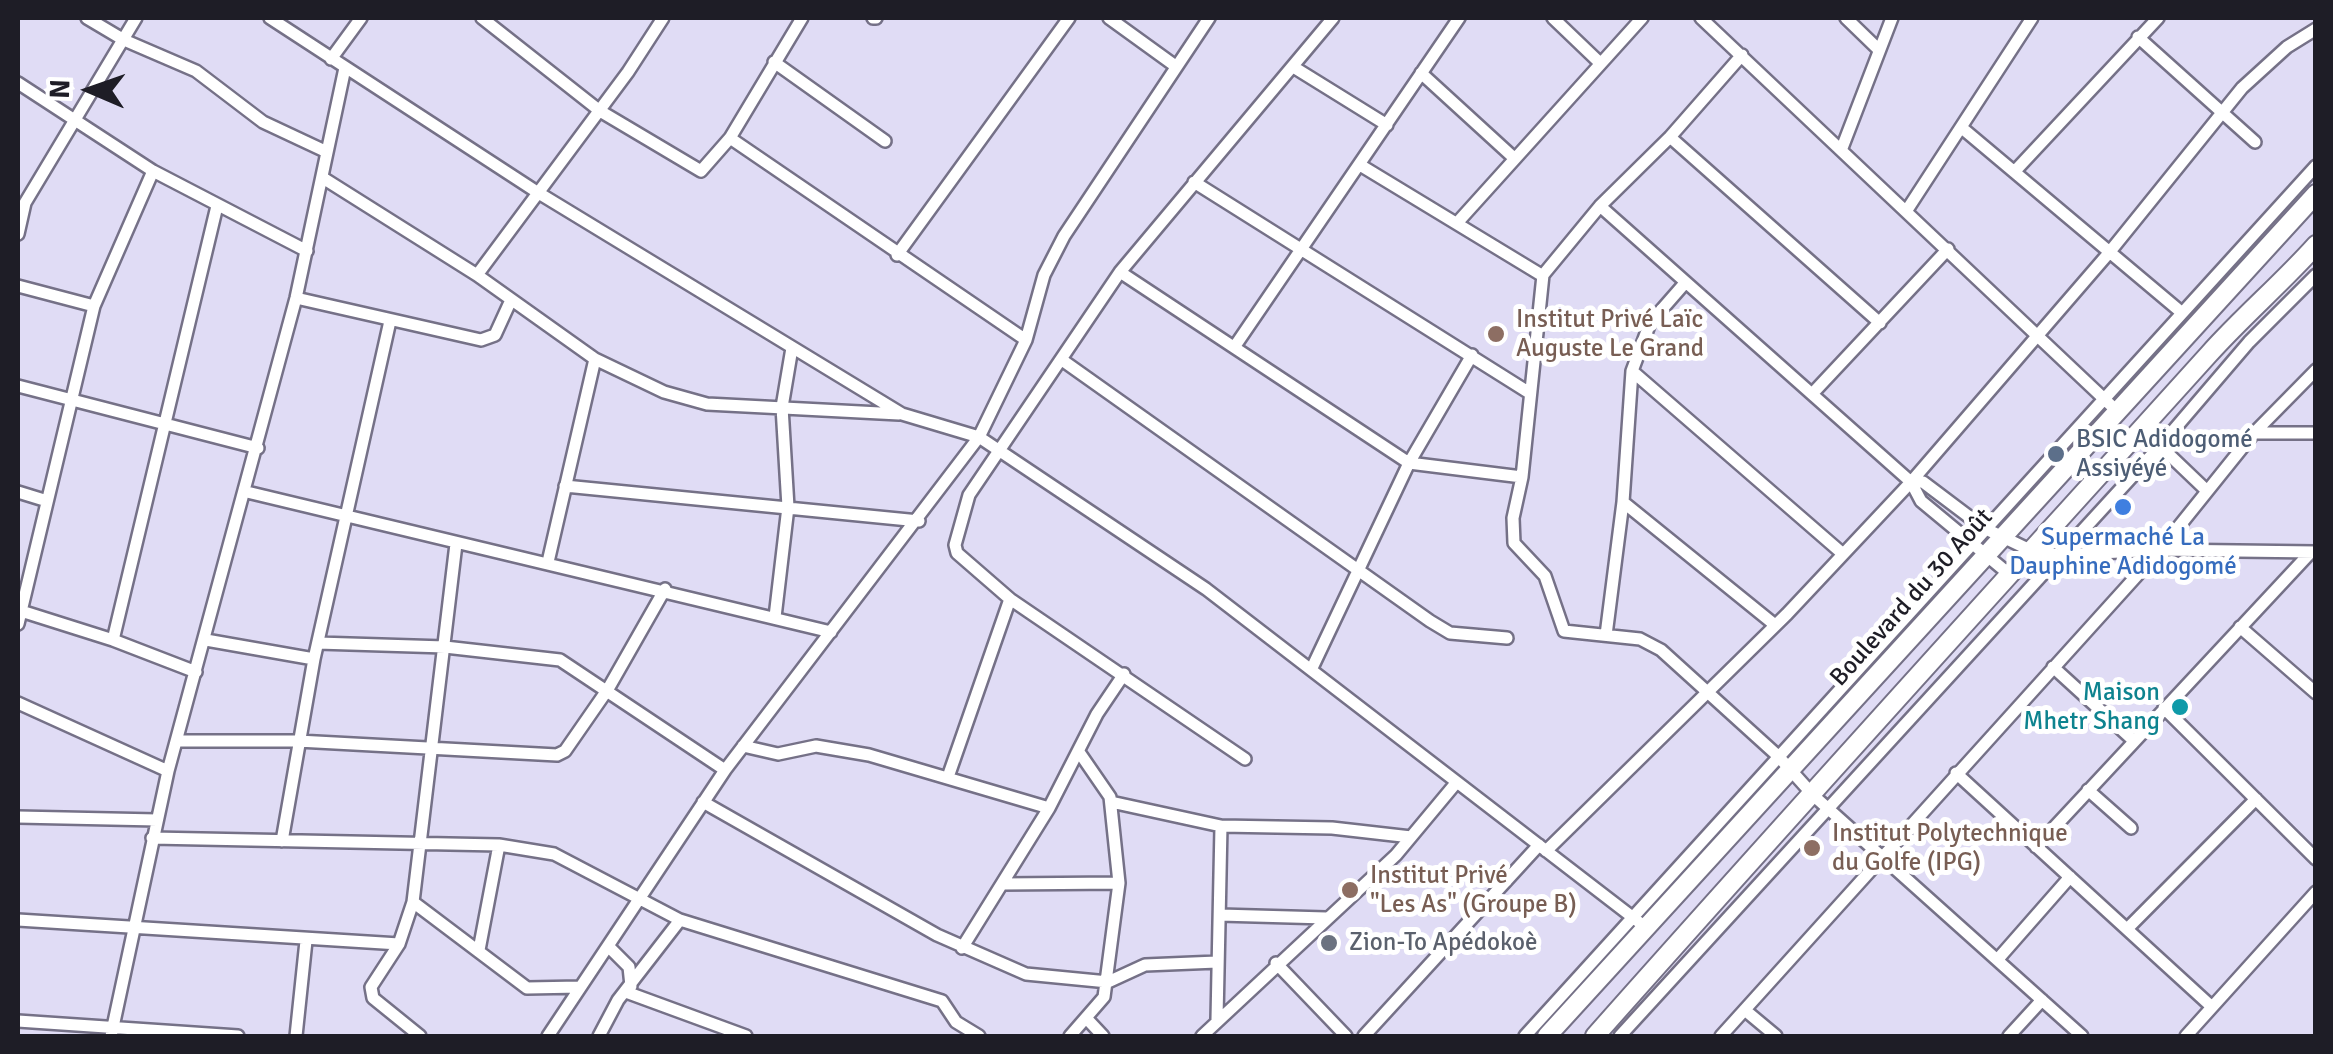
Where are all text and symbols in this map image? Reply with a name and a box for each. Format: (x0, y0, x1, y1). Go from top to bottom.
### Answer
north arrow (40, 40, 140, 140)
text: N (43, 79, 77, 99)
place label: Institut Privé Laïc Auguste Le Grand (1516, 305, 1704, 364)
marker: Institut Privé Laïc Auguste Le Grand (1485, 323, 1507, 345)
place label: BSIC Adidogomé Assiyéyé (2076, 425, 2253, 484)
marker: BSIC Adidogomé Assiyéyé (2045, 443, 2067, 465)
marker: Supermaché La Dauphine Adidogomé (2112, 496, 2134, 518)
street label: Boulevard du 30 Août (1824, 503, 2000, 693)
place label: Supermaché La Dauphine Adidogomé (2009, 523, 2237, 582)
place label: Maison Mhetr Shang (2023, 678, 2160, 737)
marker: Maison Mhetr Shang (2169, 696, 2191, 718)
place label: Institut Polytechnique du Golfe (IPG) (1832, 819, 2068, 878)
marker: Institut Polytechnique du Golfe (IPG) (1801, 837, 1823, 859)
place label: Institut Privé "Les As" (Groupe B) (1370, 861, 1577, 920)
marker: Institut Privé "Les As" (Groupe B) (1339, 879, 1361, 901)
place label: Zion-To Apédokoè (1349, 928, 1537, 958)
marker: Zion-To Apédokoè (1318, 932, 1340, 954)

